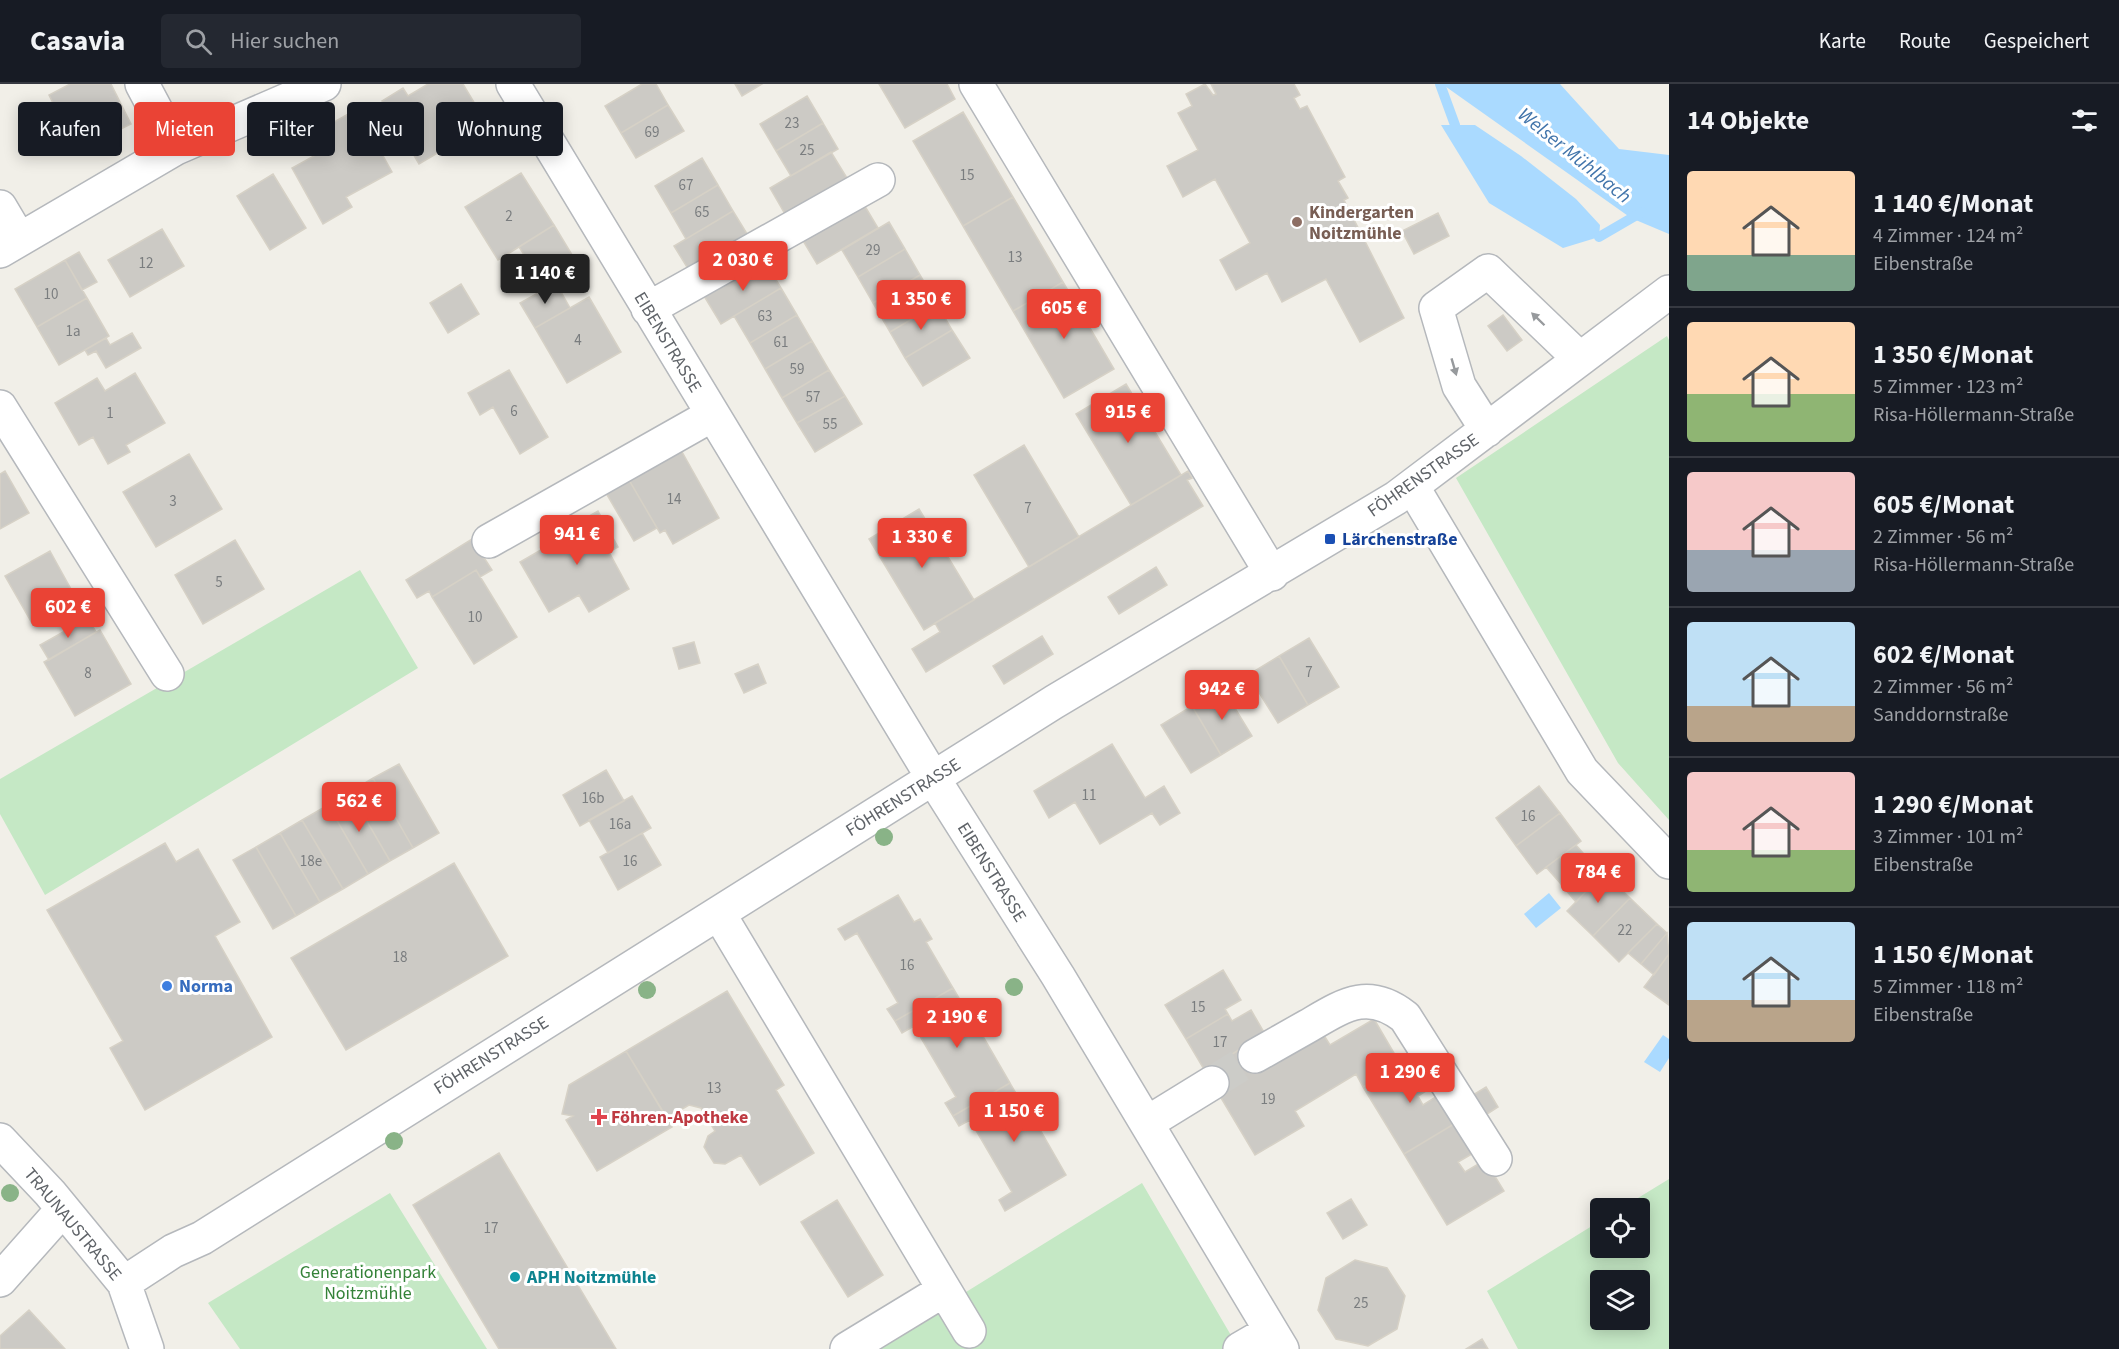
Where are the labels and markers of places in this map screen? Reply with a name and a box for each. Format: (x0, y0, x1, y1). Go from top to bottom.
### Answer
place label: Kindergarten Noitzmühle (1309, 200, 1414, 246)
marker: Kindergarten Noitzmühle (1290, 215, 1304, 229)
pin: 2 030 € (688, 241, 798, 292)
pin: 1 140 € (490, 254, 600, 305)
pin: 1 350 € (866, 280, 976, 331)
pin: 605 € (1022, 289, 1106, 340)
pin: 915 € (1086, 393, 1170, 444)
pin: 941 € (535, 515, 619, 566)
pin: 1 330 € (867, 518, 977, 569)
place label: Lärchenstraße (1342, 527, 1457, 552)
marker: Lärchenstraße (1323, 532, 1337, 546)
pin: 602 € (26, 588, 110, 639)
pin: 942 € (1180, 670, 1264, 721)
pin: 562 € (317, 782, 401, 833)
pin: 784 € (1556, 853, 1640, 904)
place label: Norma (179, 974, 233, 999)
marker: Norma (160, 979, 174, 993)
pin: 2 190 € (902, 998, 1012, 1049)
pin: 1 290 € (1355, 1053, 1465, 1104)
pin: 1 150 € (959, 1092, 1069, 1143)
place label: Föhren-Apotheke (611, 1105, 748, 1130)
marker: Föhren-Apotheke (592, 1110, 606, 1124)
place label: APH Noitzmühle (526, 1265, 656, 1290)
marker: APH Noitzmühle (508, 1270, 522, 1284)

